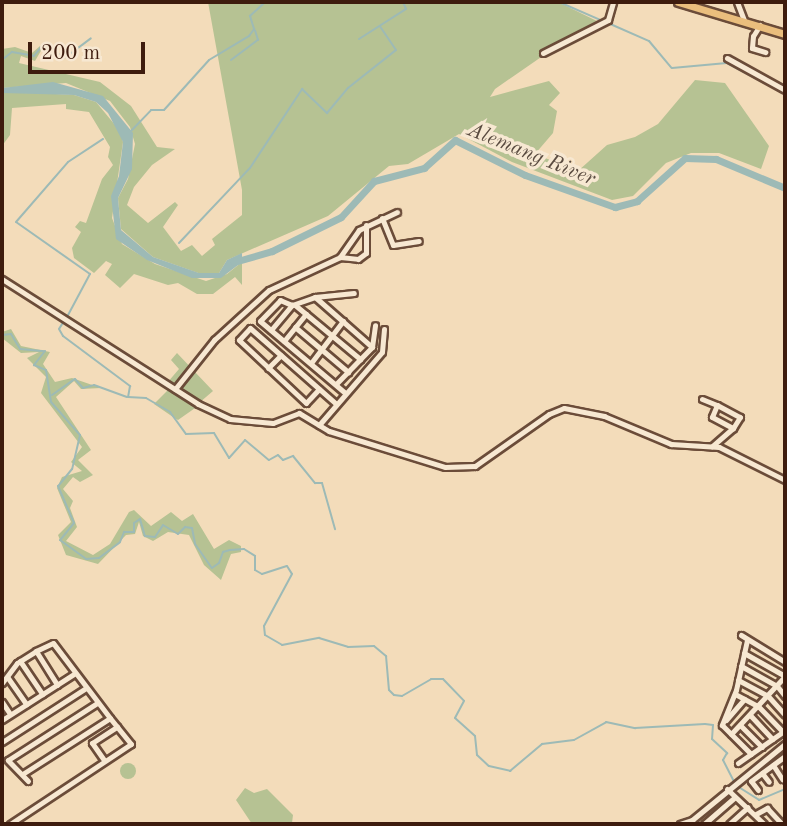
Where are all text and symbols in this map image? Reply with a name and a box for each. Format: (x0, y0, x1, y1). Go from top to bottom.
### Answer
scale bar (32, 28, 149, 72)
text: 200 m (41, 43, 100, 64)
water label: Alemang River (463, 118, 599, 192)

